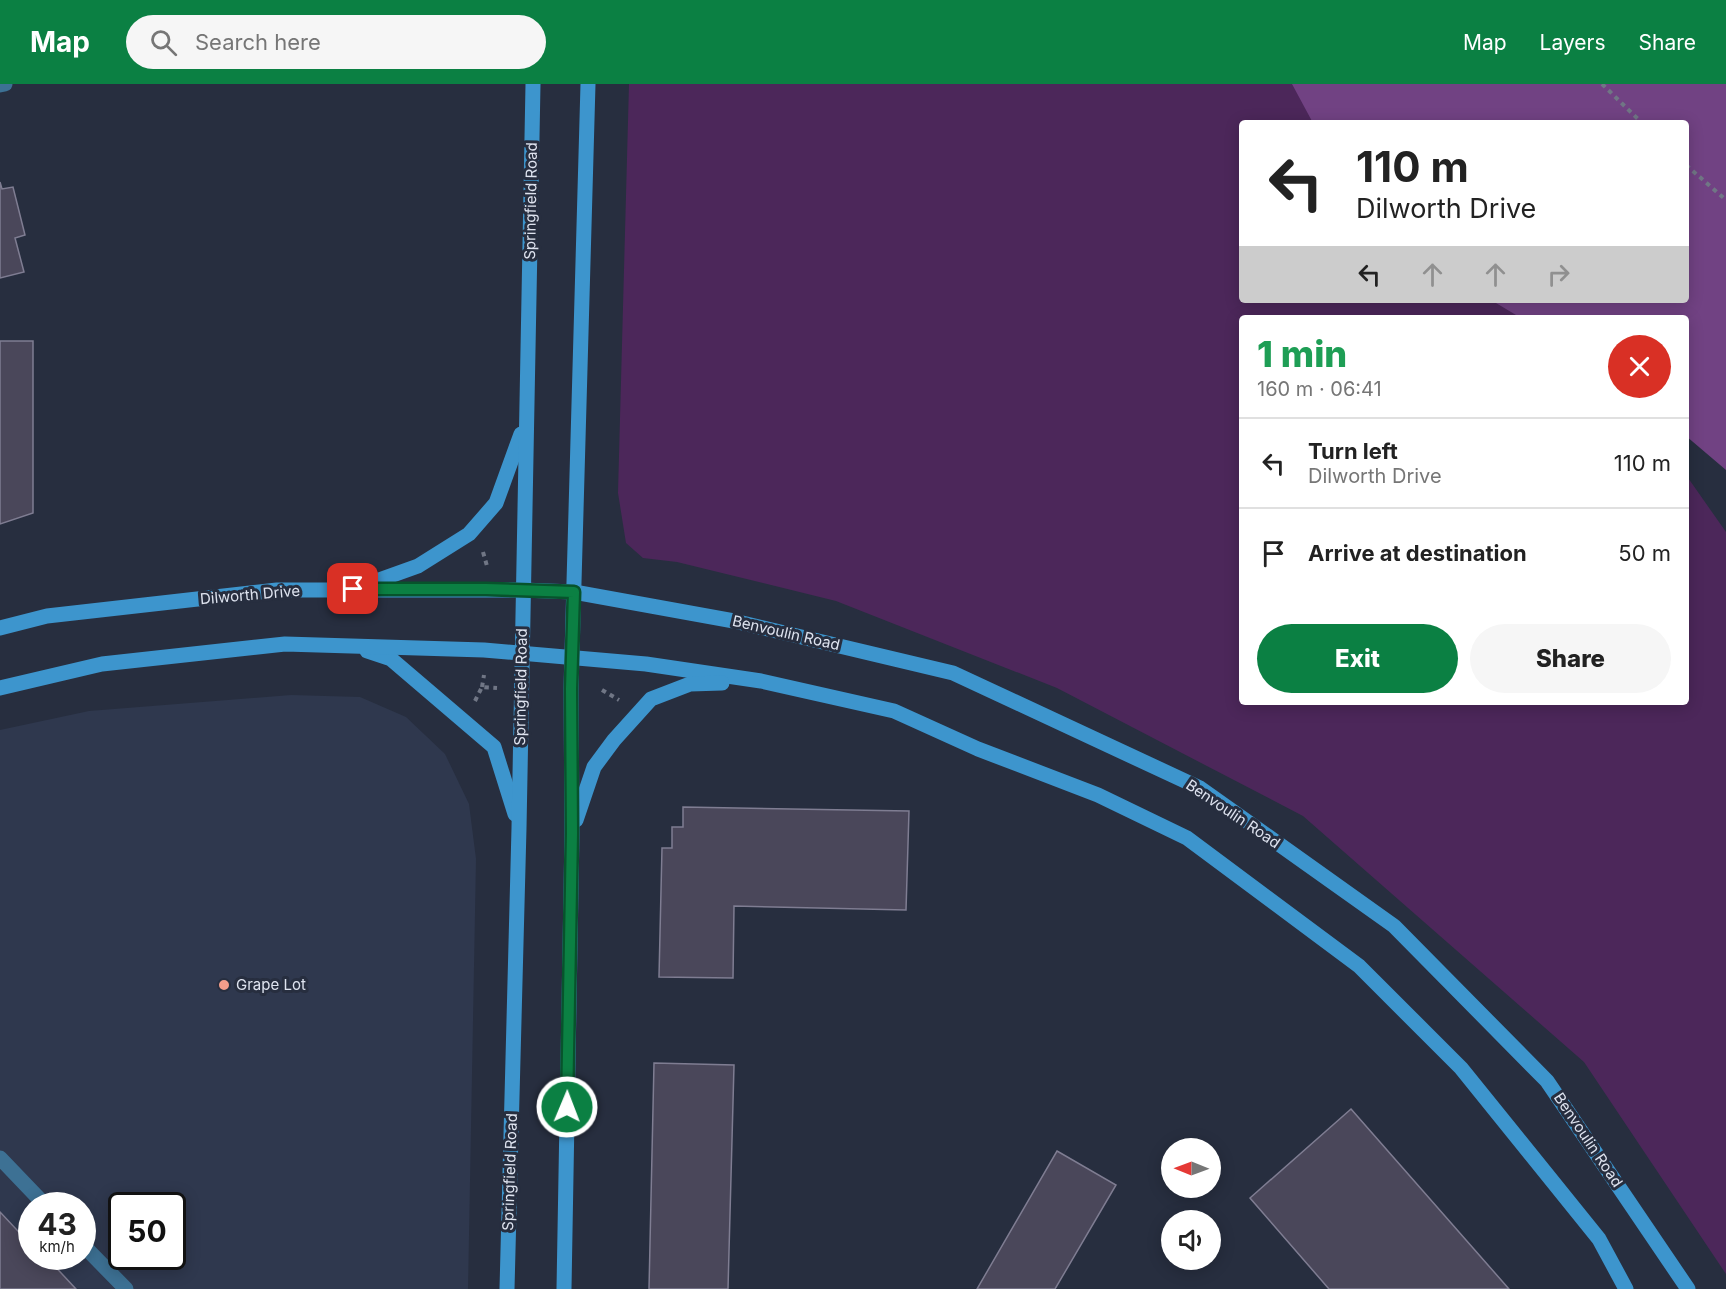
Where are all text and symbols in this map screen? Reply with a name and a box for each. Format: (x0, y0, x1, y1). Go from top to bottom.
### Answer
search box (126, 15, 546, 69)
text: Map (30, 25, 90, 59)
icon: search (147, 26, 180, 59)
text: Search here (195, 29, 321, 55)
text: Map (1463, 30, 1507, 55)
text: Layers (1540, 30, 1606, 55)
text: Share (1639, 30, 1696, 55)
text: 110 m (1356, 141, 1469, 192)
street label: Springfield Road (520, 142, 541, 260)
icon: left (1257, 144, 1335, 222)
text: Dilworth Drive (1356, 192, 1536, 225)
icon: left (1353, 258, 1386, 291)
icon: ahead (1416, 258, 1449, 291)
icon: ahead (1479, 258, 1512, 291)
icon: right (1542, 258, 1575, 291)
text: 1 min (1257, 332, 1347, 376)
button: close (1608, 335, 1671, 398)
text: 160 m · 06:41 (1257, 377, 1382, 401)
text: Turn left (1308, 438, 1398, 464)
icon: left (1257, 447, 1290, 480)
text: 110 m (1614, 450, 1671, 476)
text: Dilworth Drive (1308, 464, 1442, 488)
icon: arrive (1257, 537, 1290, 570)
text: Arrive at destination (1308, 540, 1527, 566)
text: 50 m (1618, 540, 1671, 566)
pin (327, 563, 378, 614)
icon: arrive (336, 572, 369, 605)
street label: Dilworth Drive (199, 581, 301, 608)
street label: Benvoulin Road (731, 611, 842, 654)
button: Exit (1257, 624, 1458, 693)
button: Share (1470, 624, 1671, 693)
street label: Springfield Road (510, 628, 531, 746)
street label: Benvoulin Road (1182, 775, 1284, 852)
place label: Grape Lot (236, 975, 306, 994)
marker: Grape Lot (217, 978, 231, 992)
position arrow (535, 1075, 599, 1139)
street label: Benvoulin Road (1550, 1089, 1627, 1191)
street label: Springfield Road (498, 1113, 521, 1231)
north arrow (1161, 1138, 1221, 1198)
map controls (1161, 1138, 1221, 1270)
speed limit sign: 50 (108, 1192, 186, 1270)
text: 43 (37, 1206, 77, 1242)
button: sound (1161, 1210, 1221, 1270)
text: km/h (39, 1237, 75, 1256)

